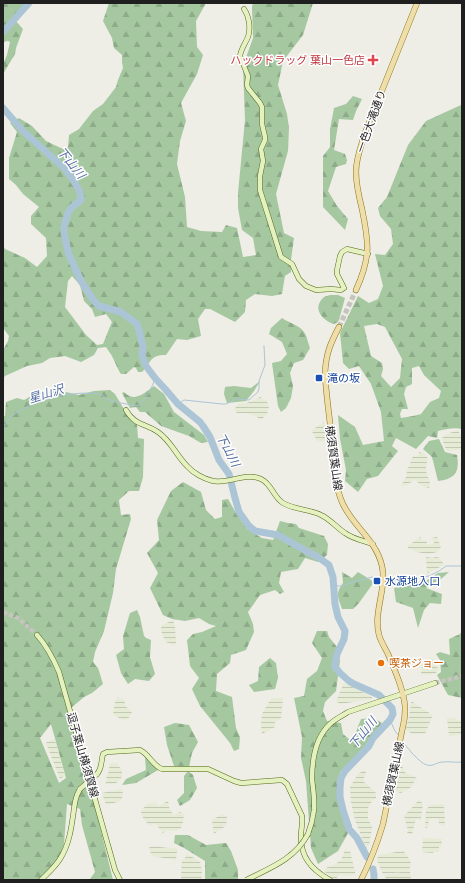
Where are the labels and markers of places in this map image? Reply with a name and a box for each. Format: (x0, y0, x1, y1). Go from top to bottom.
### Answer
place label: ハックドラッグ 葉山一色店 (230, 52, 365, 67)
marker: ハックドラッグ 葉山一色店 (368, 55, 378, 65)
place label: 滝の坂 (327, 370, 360, 385)
marker: 滝の坂 (314, 373, 324, 383)
place label: 水源地入口 (385, 573, 440, 588)
marker: 水源地入口 (372, 576, 382, 586)
place label: 喫茶ジョー (389, 655, 444, 670)
marker: 喫茶ジョー (376, 658, 386, 668)

